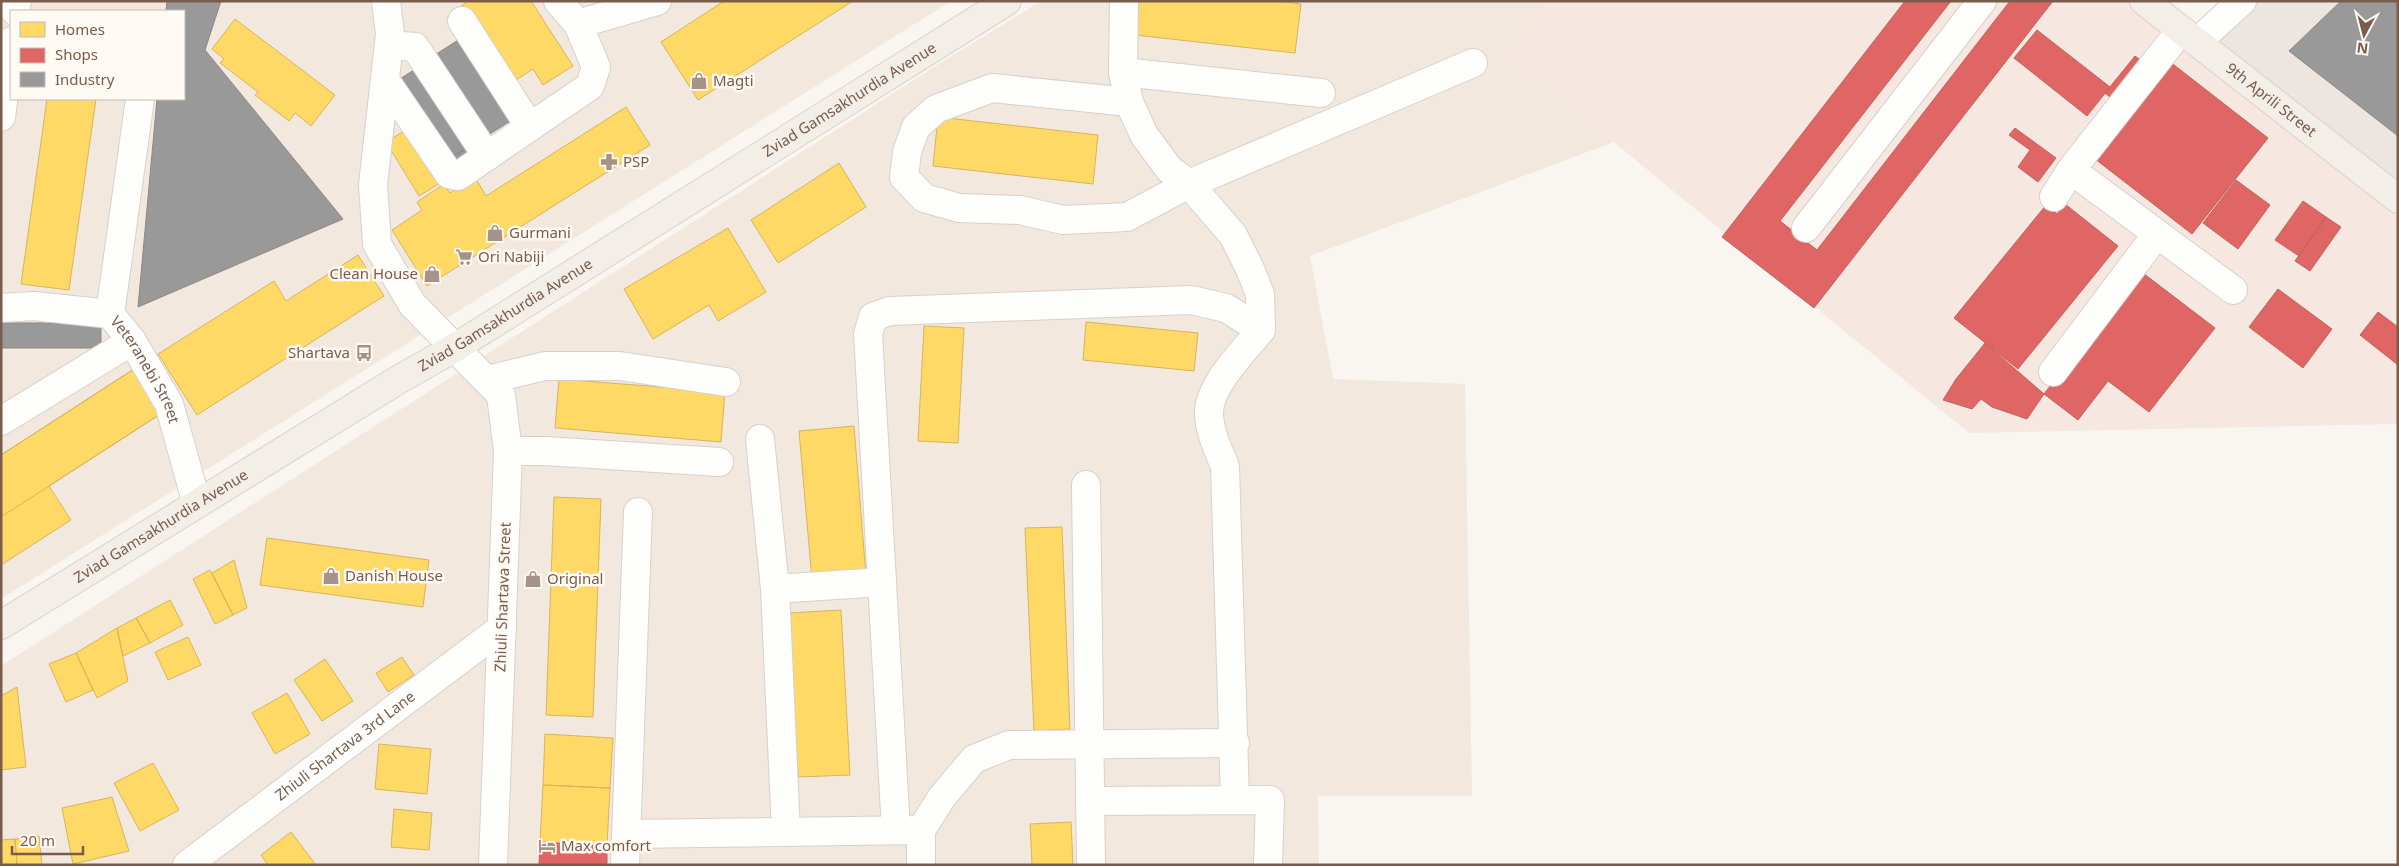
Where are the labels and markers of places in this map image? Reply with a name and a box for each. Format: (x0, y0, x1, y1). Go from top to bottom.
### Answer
place label: Magti (713, 70, 754, 90)
shop icon: Magti (689, 71, 709, 91)
place label: PSP (623, 151, 649, 171)
pharmacy icon: PSP (599, 152, 619, 172)
place label: Gurmani (509, 222, 571, 242)
shop icon: Gurmani (485, 223, 505, 243)
place label: Ori Nabiji (478, 246, 544, 266)
supermarket icon: Ori Nabiji (454, 247, 474, 267)
place label: Clean House (329, 263, 418, 283)
shop icon: Clean House (422, 264, 442, 284)
place label: Shartava (288, 342, 350, 362)
bus stop icon: Shartava (354, 343, 374, 363)
place label: Danish House (345, 565, 443, 585)
shop icon: Danish House (321, 566, 341, 586)
place label: Original (547, 568, 603, 588)
shop icon: Original (523, 569, 543, 589)
place label: Max comfort (561, 835, 652, 855)
hotel icon: Max comfort (537, 836, 557, 856)

